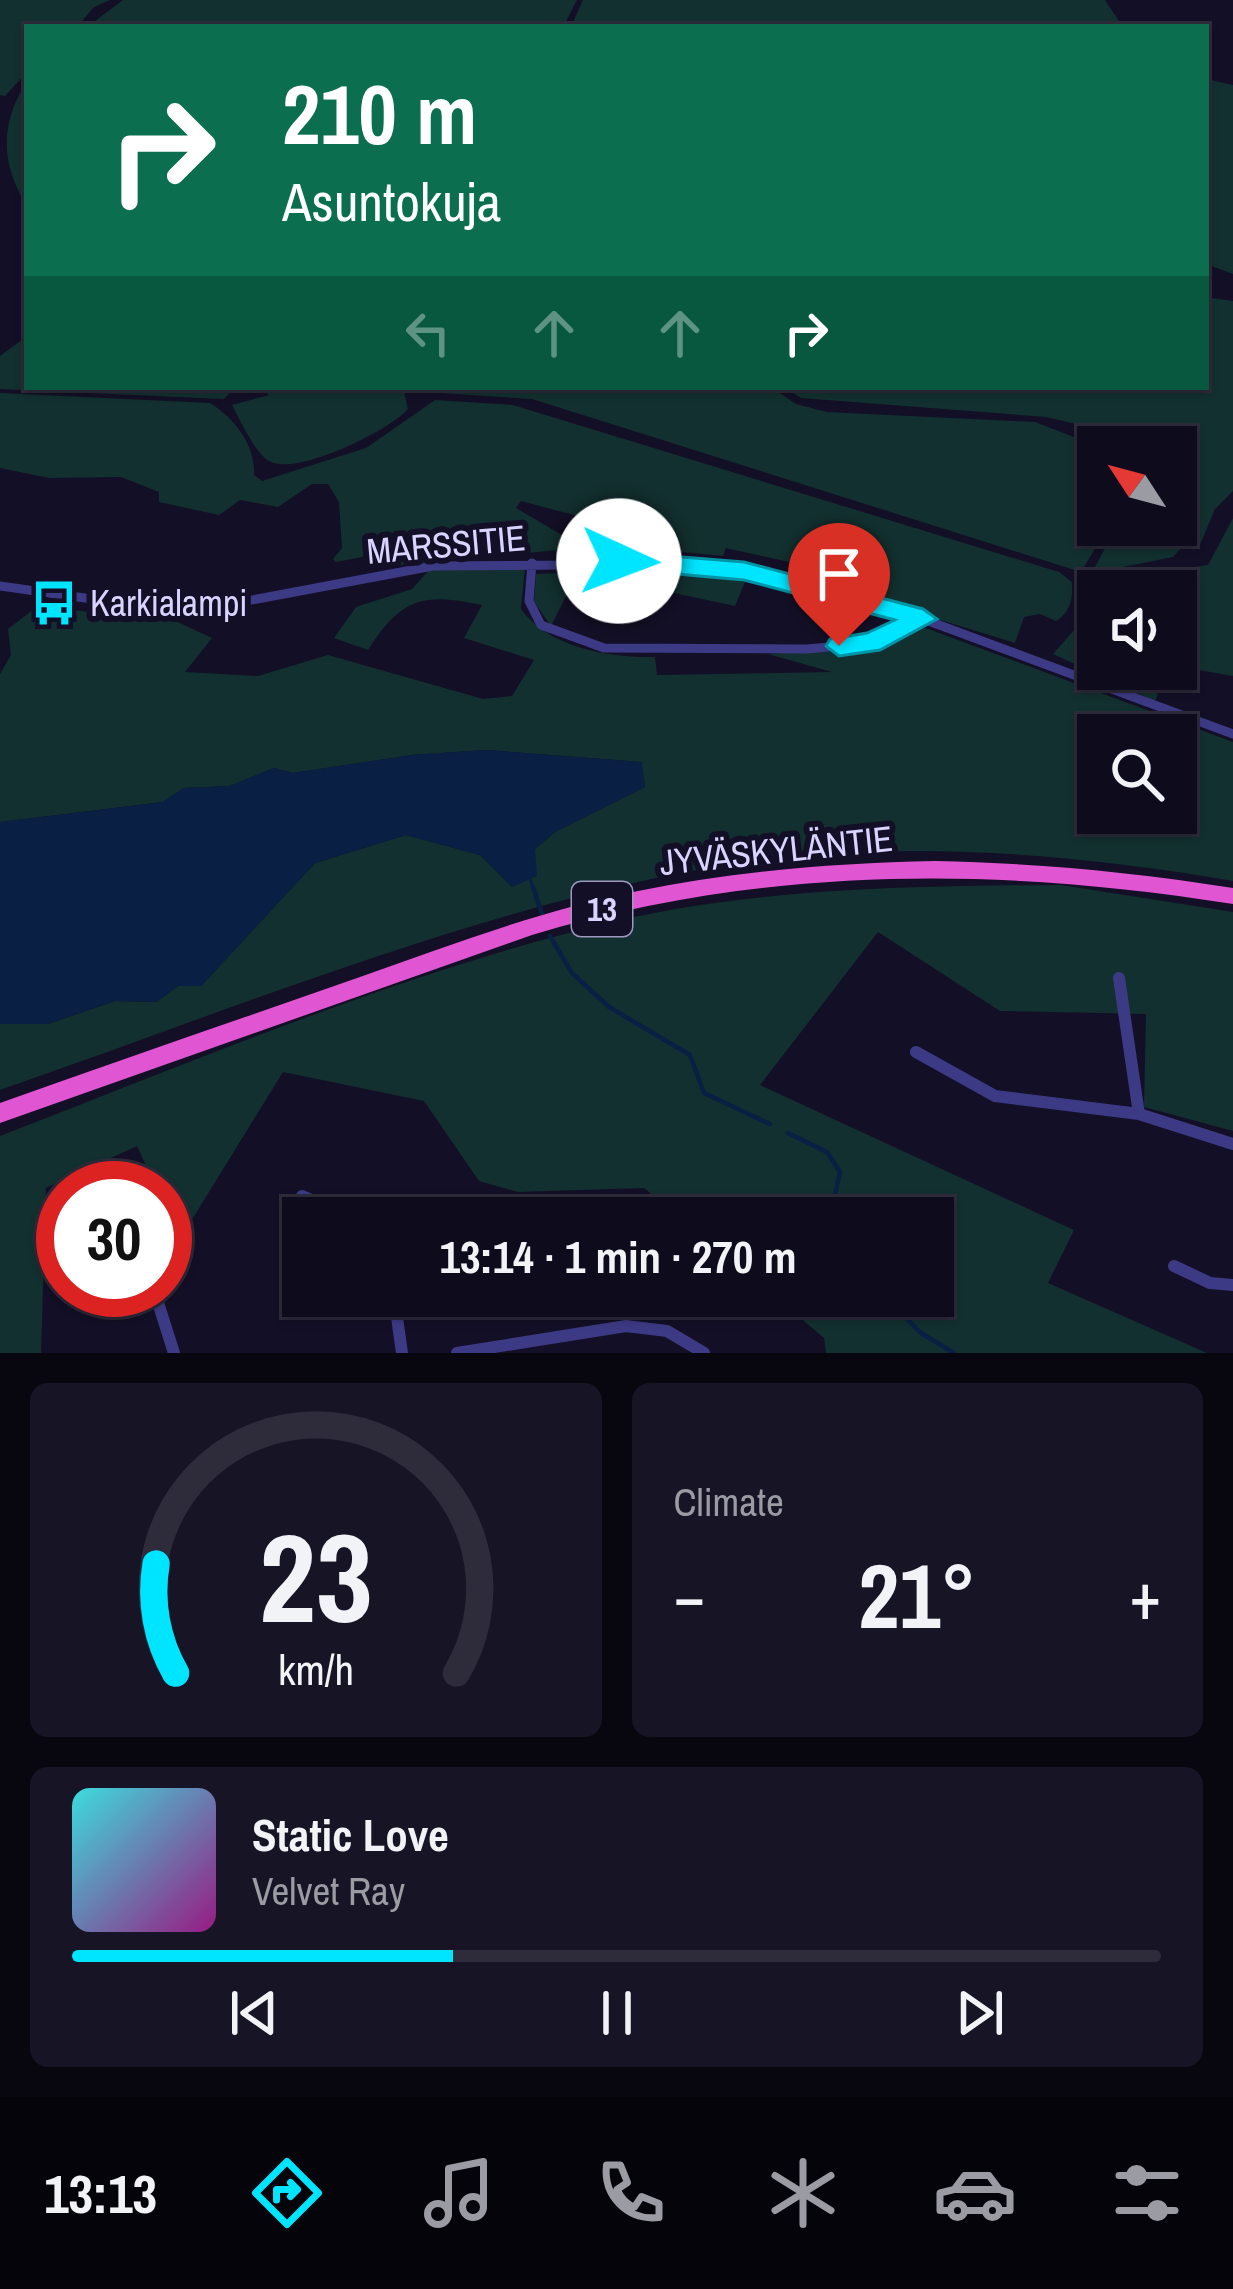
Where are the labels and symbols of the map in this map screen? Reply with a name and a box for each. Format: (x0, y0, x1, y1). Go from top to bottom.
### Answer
north arrow (1077, 426, 1197, 546)
position arrow (556, 498, 682, 624)
street label: MARSSITIE (365, 513, 527, 575)
pin (788, 523, 890, 646)
bus stop icon: Karkialampi (29, 578, 79, 628)
place label: Karkialampi (90, 579, 248, 627)
street label: JYVÄSKYLÄNTIE (657, 814, 895, 886)
road number: 13 (572, 882, 632, 936)
speed limit sign: 30 (36, 1161, 192, 1317)

